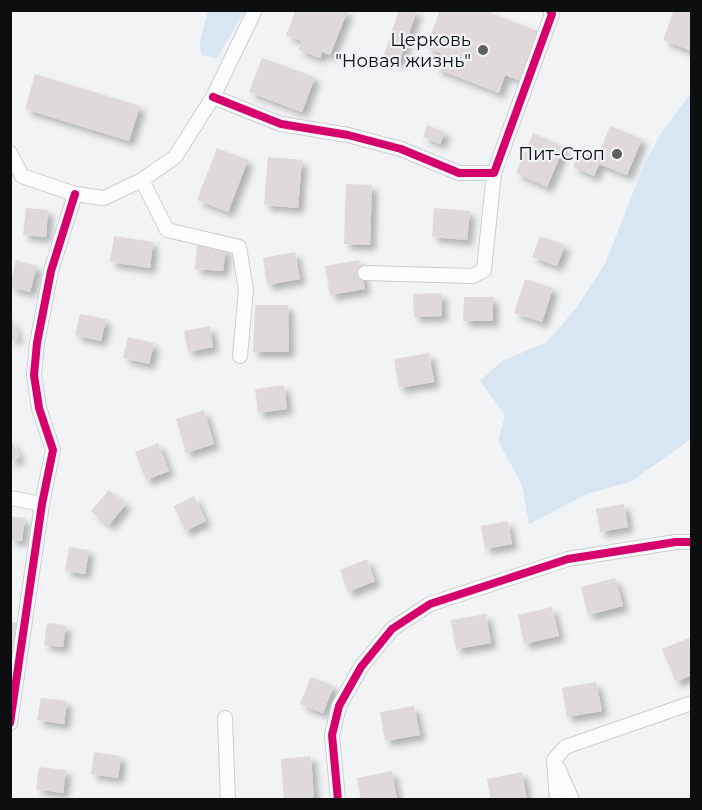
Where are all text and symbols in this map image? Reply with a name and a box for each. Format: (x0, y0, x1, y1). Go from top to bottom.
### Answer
place label: Церковь "Новая жизнь" (335, 29, 471, 72)
marker: Церковь "Новая жизнь" (476, 43, 490, 57)
place label: Пит-Стоп (518, 143, 605, 165)
marker: Пит-Стоп (610, 147, 624, 161)

